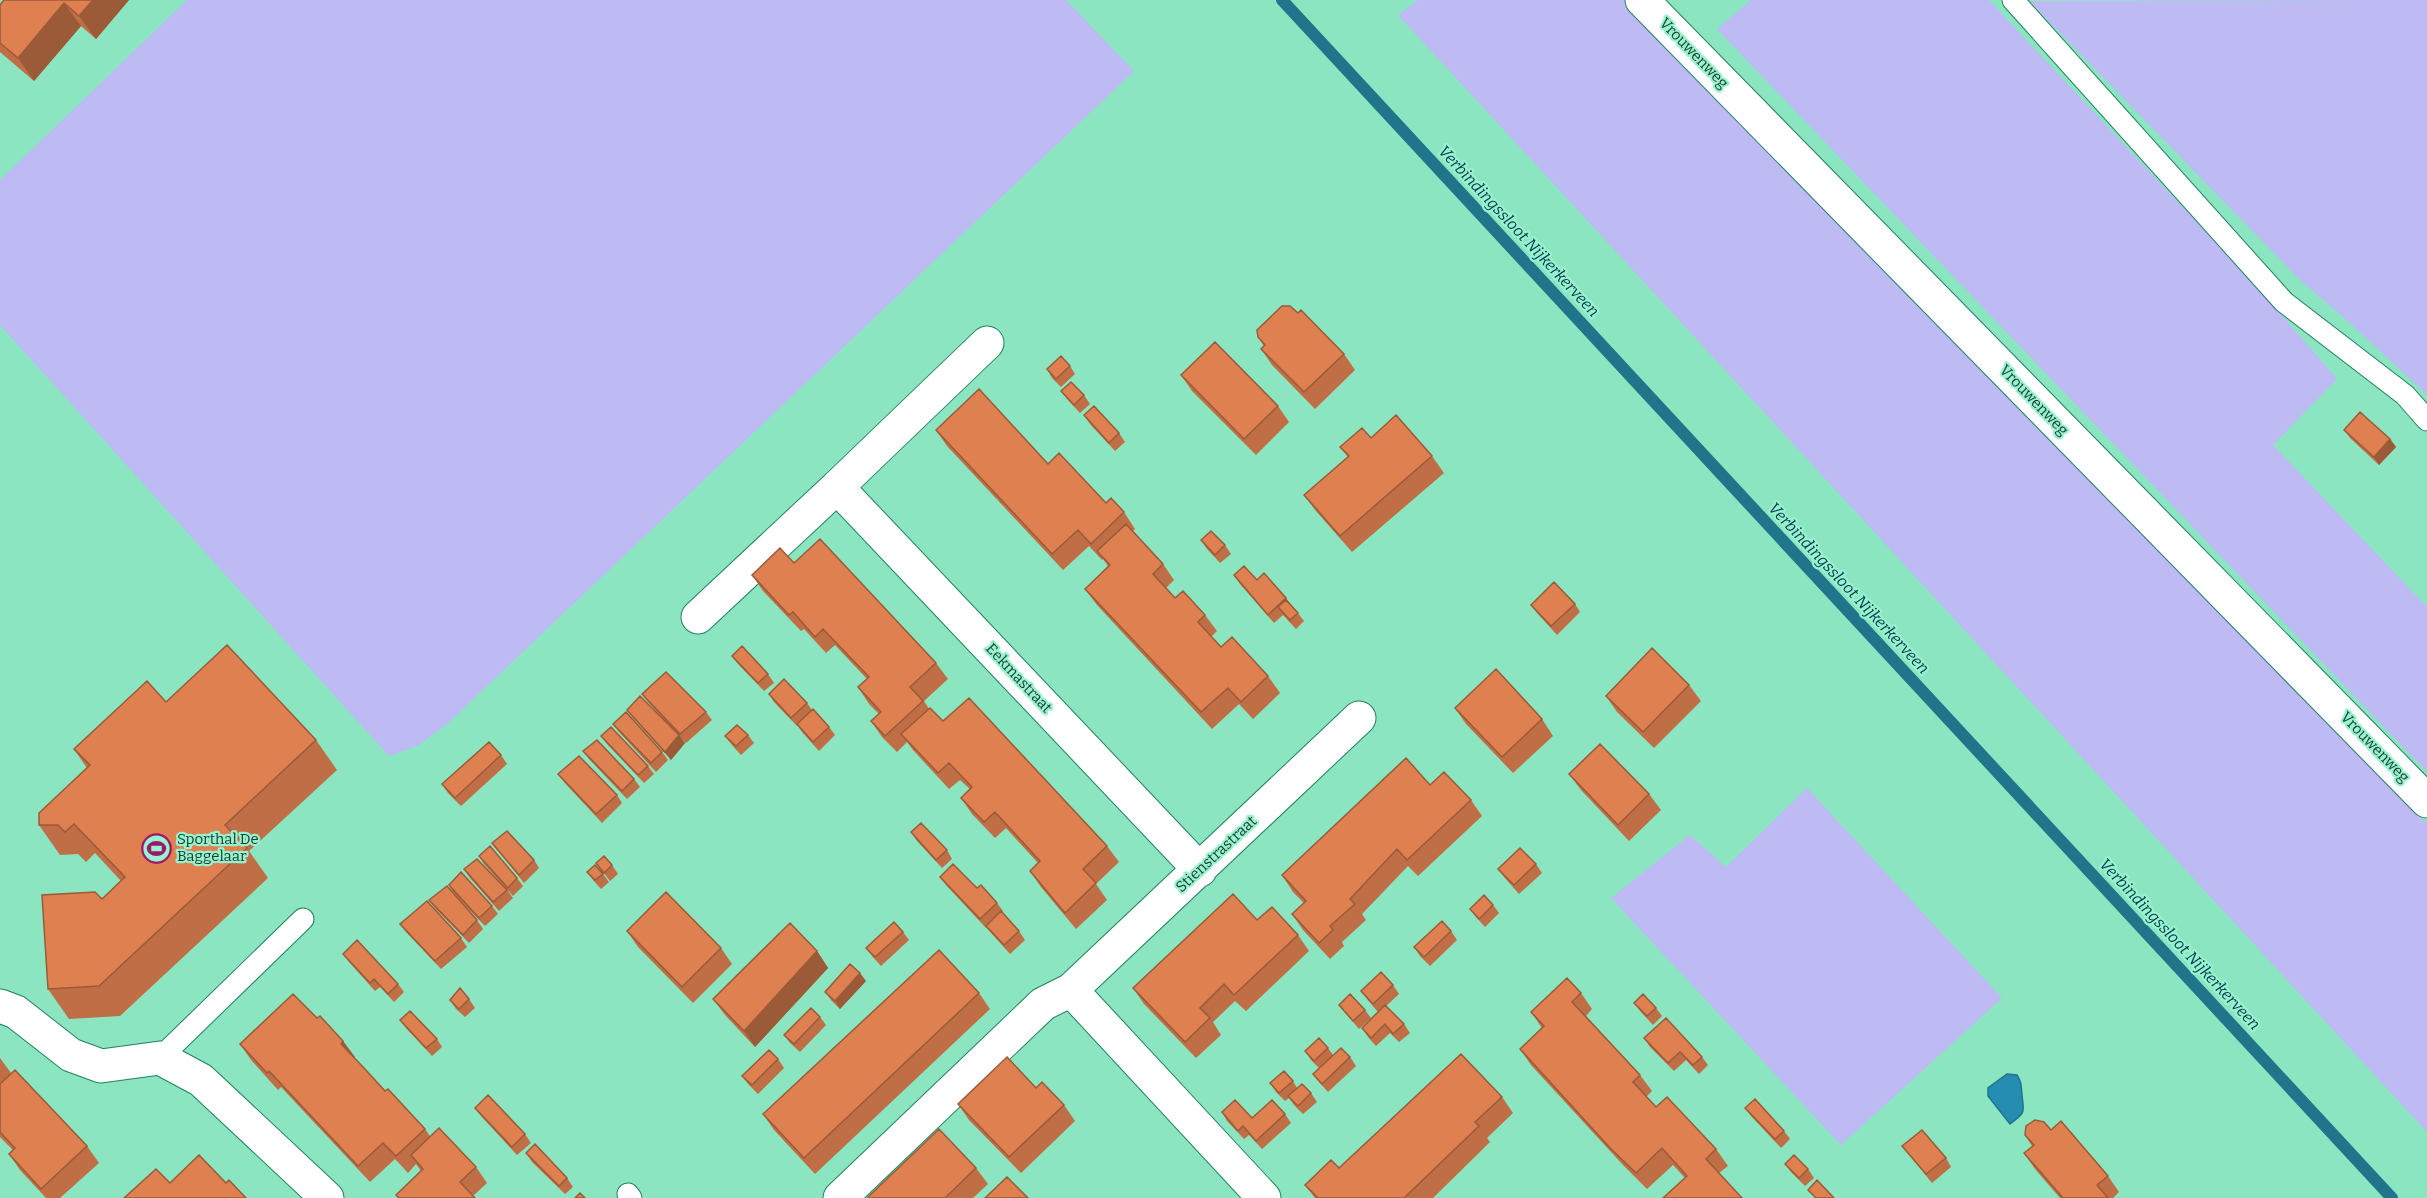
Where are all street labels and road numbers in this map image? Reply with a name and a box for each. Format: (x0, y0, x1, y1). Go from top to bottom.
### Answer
street label: Vrouwenweg (1656, 14, 1732, 92)
street label: Vrouwenweg (1996, 361, 2072, 439)
street label: Eekmastraat (982, 639, 1056, 717)
street label: Vrouwenweg (2337, 708, 2413, 786)
street label: Stienstrastraat (1172, 812, 1261, 896)

